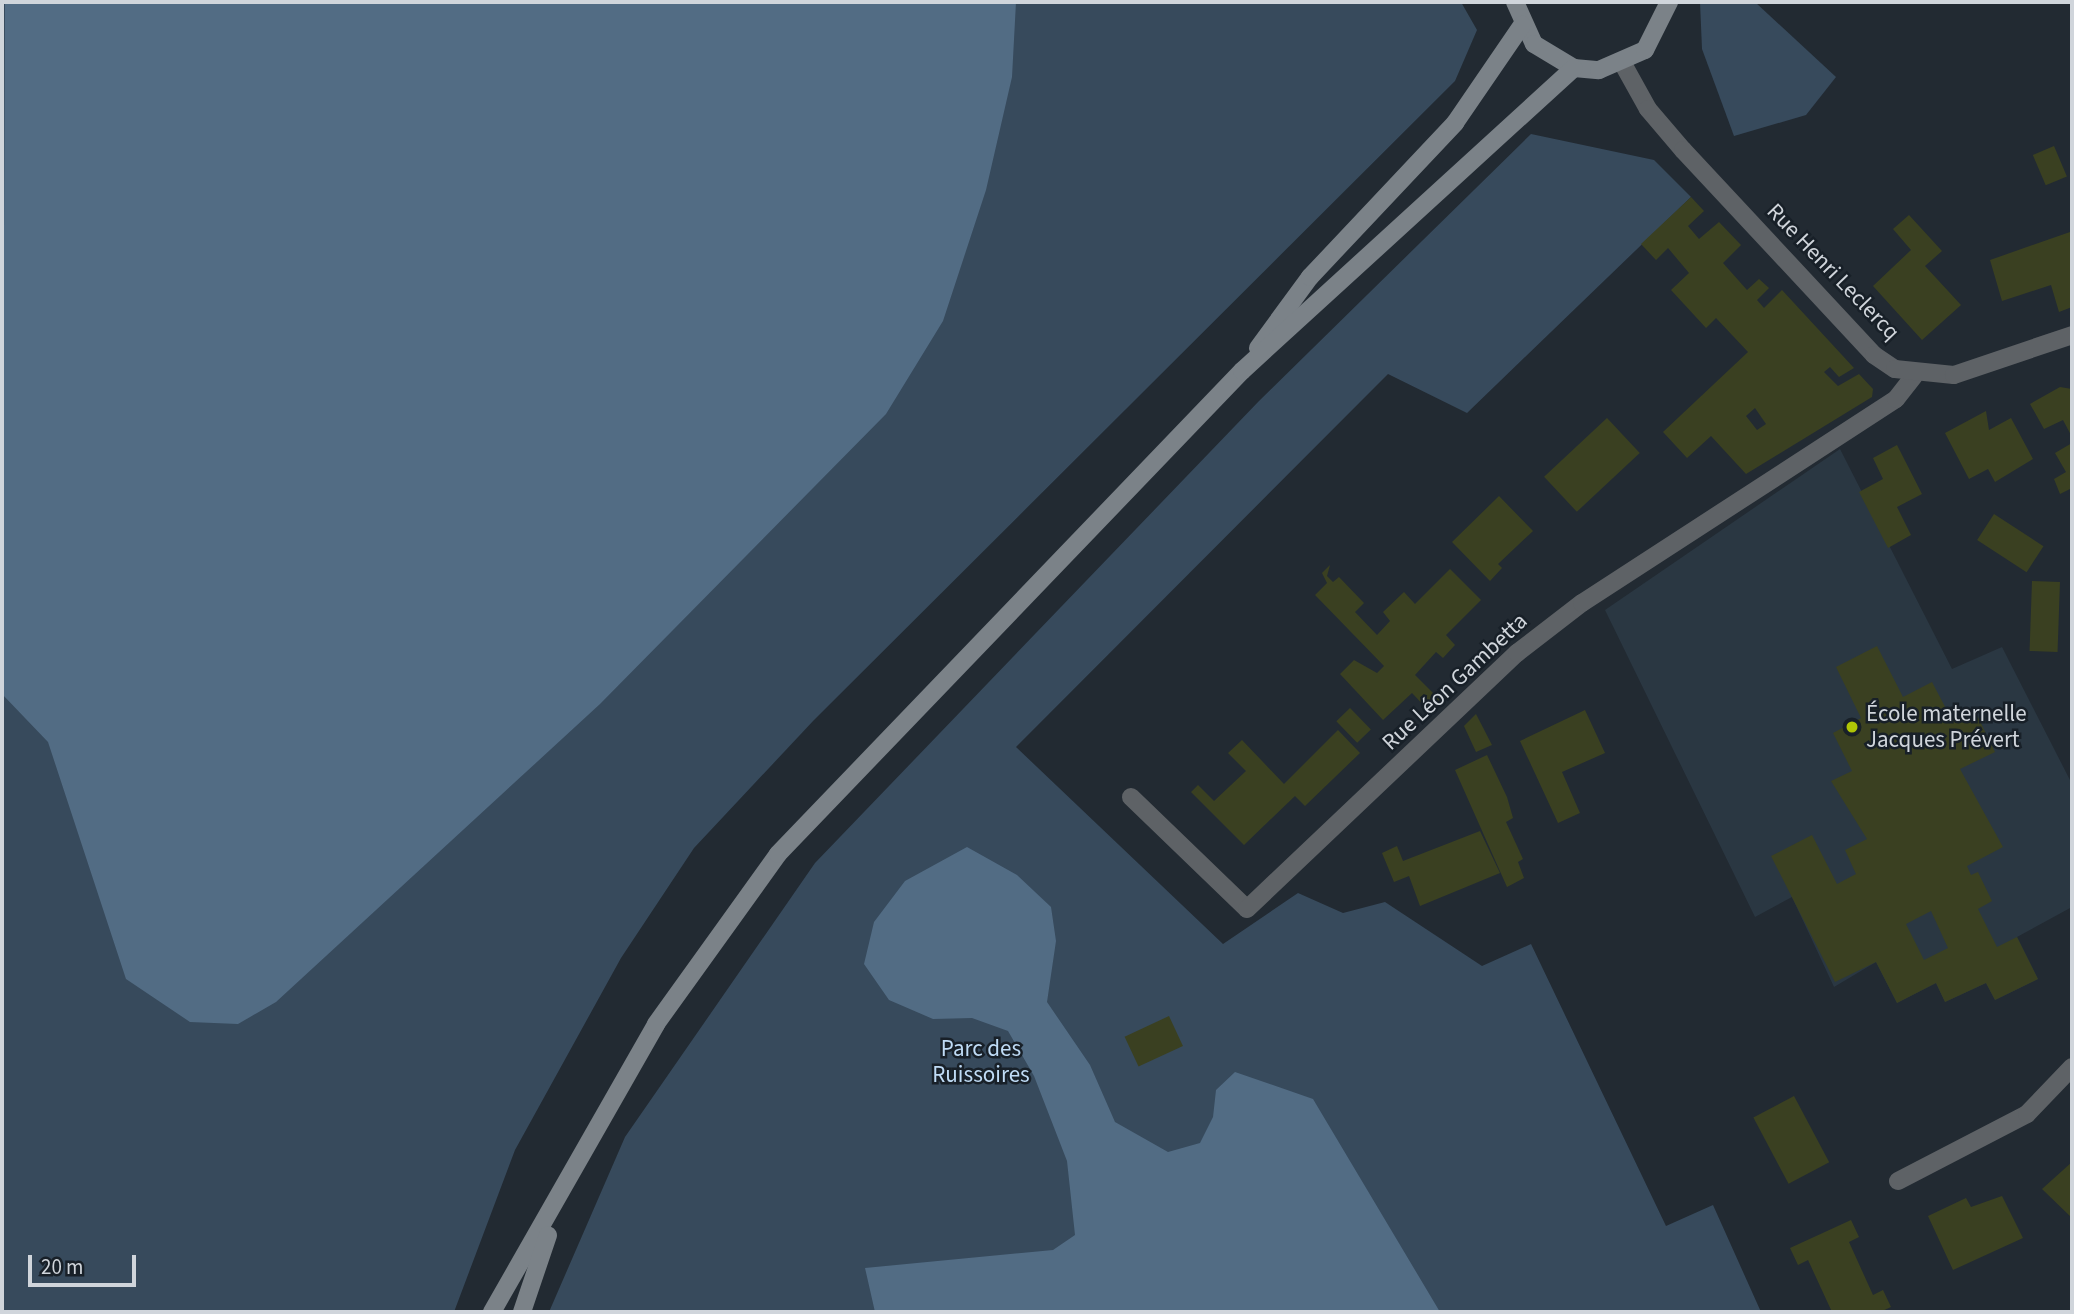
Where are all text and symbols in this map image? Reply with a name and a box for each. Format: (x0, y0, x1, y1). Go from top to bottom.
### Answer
street label: Rue Henri Leclercq (1761, 198, 1905, 346)
street label: Rue Léon Gambetta (1377, 608, 1533, 756)
place label: École maternelle Jacques Prévert (1866, 700, 2027, 754)
marker: École maternelle Jacques Prévert (1844, 719, 1860, 735)
park label: Parc des Ruissoires (932, 1035, 1030, 1089)
scale bar (32, 1240, 140, 1284)
text: 20 m (41, 1252, 83, 1282)

